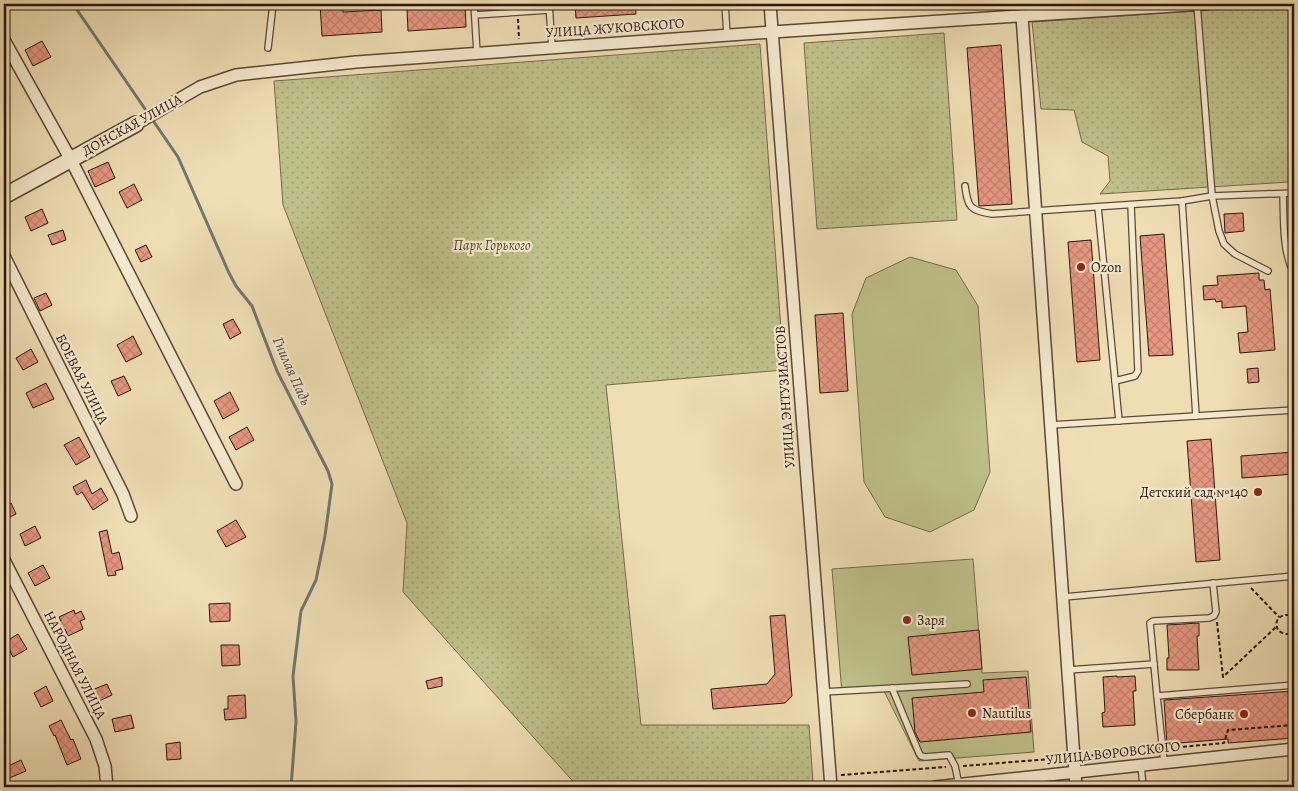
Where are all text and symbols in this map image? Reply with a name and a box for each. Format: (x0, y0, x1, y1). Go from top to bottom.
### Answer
street label: УЛИЦА ЖУКОВСКОГО (545, 14, 685, 42)
street label: ДОНСКАЯ УЛИЦА (79, 89, 186, 160)
park label: Парк Горького (453, 236, 531, 255)
place label: Ozon (1091, 258, 1122, 277)
marker: Ozon (1075, 261, 1087, 273)
street label: УЛИЦА ЭНТУЗИАСТОВ (771, 325, 799, 469)
street label: БОЕВАЯ УЛИЦА (51, 330, 113, 428)
water label: Гнилая Падь (268, 333, 316, 409)
place label: Детский сад №140 (1140, 483, 1248, 502)
marker: Детский сад №140 (1252, 486, 1264, 498)
street label: НАРОДНАЯ УЛИЦА (39, 607, 111, 723)
place label: Заря (917, 611, 945, 630)
marker: Заря (901, 614, 913, 626)
place label: Nautilus (982, 704, 1031, 723)
place label: Сбербанк (1175, 705, 1234, 724)
marker: Nautilus (966, 707, 978, 719)
marker: Сбербанк (1238, 708, 1250, 720)
street label: УЛИЦА ВОРОВСКОГО (1045, 736, 1182, 770)

